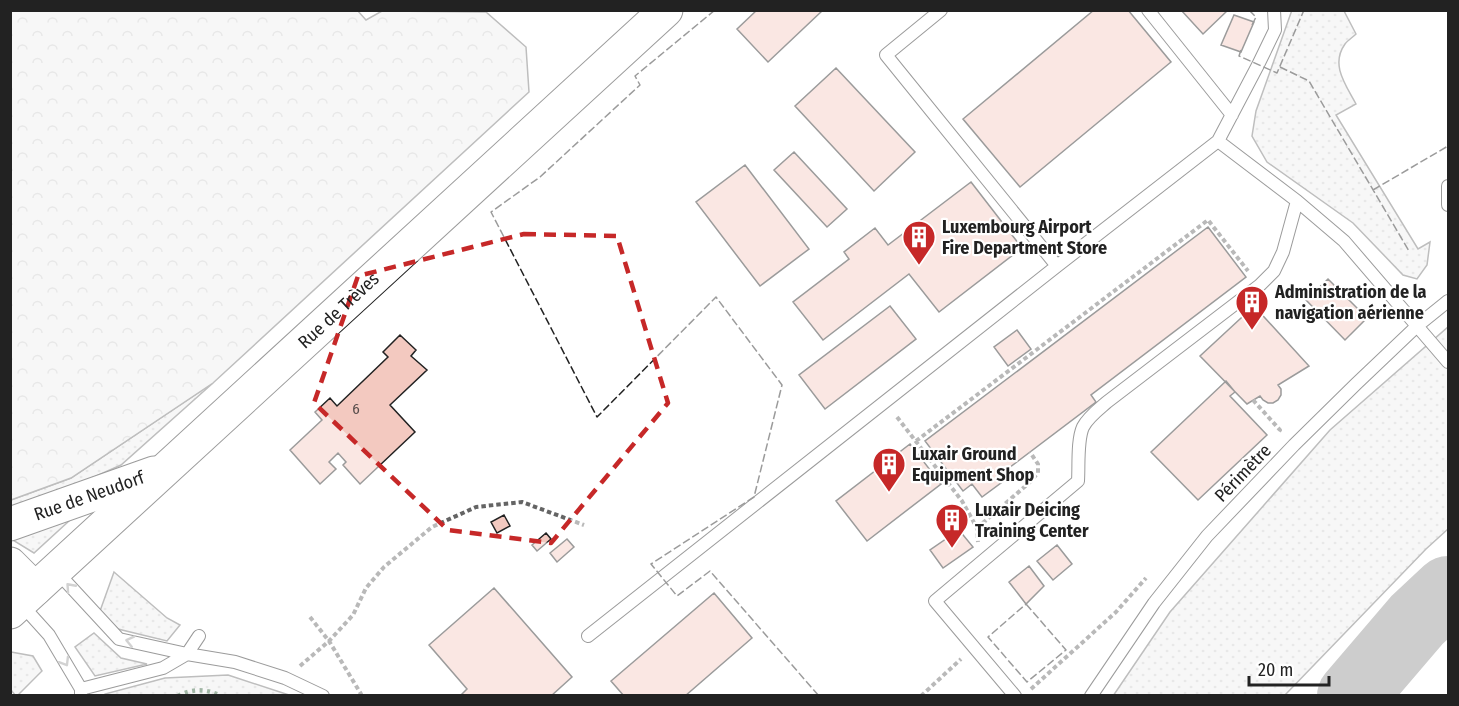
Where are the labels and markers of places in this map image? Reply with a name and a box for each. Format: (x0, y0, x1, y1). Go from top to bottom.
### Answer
place label: Luxembourg Airport Fire Department Store (942, 216, 1107, 259)
building icon: Luxembourg Airport Fire Department Store (901, 219, 937, 266)
place label: Administration de la navigation aérienne (1274, 281, 1427, 324)
building icon: Administration de la navigation aérienne (1234, 284, 1270, 331)
place label: Luxair Ground Equipment Shop (912, 443, 1035, 486)
building icon: Luxair Ground Equipment Shop (871, 446, 907, 493)
place label: Luxair Deicing Training Center (975, 499, 1089, 542)
building icon: Luxair Deicing Training Center (934, 502, 970, 549)

